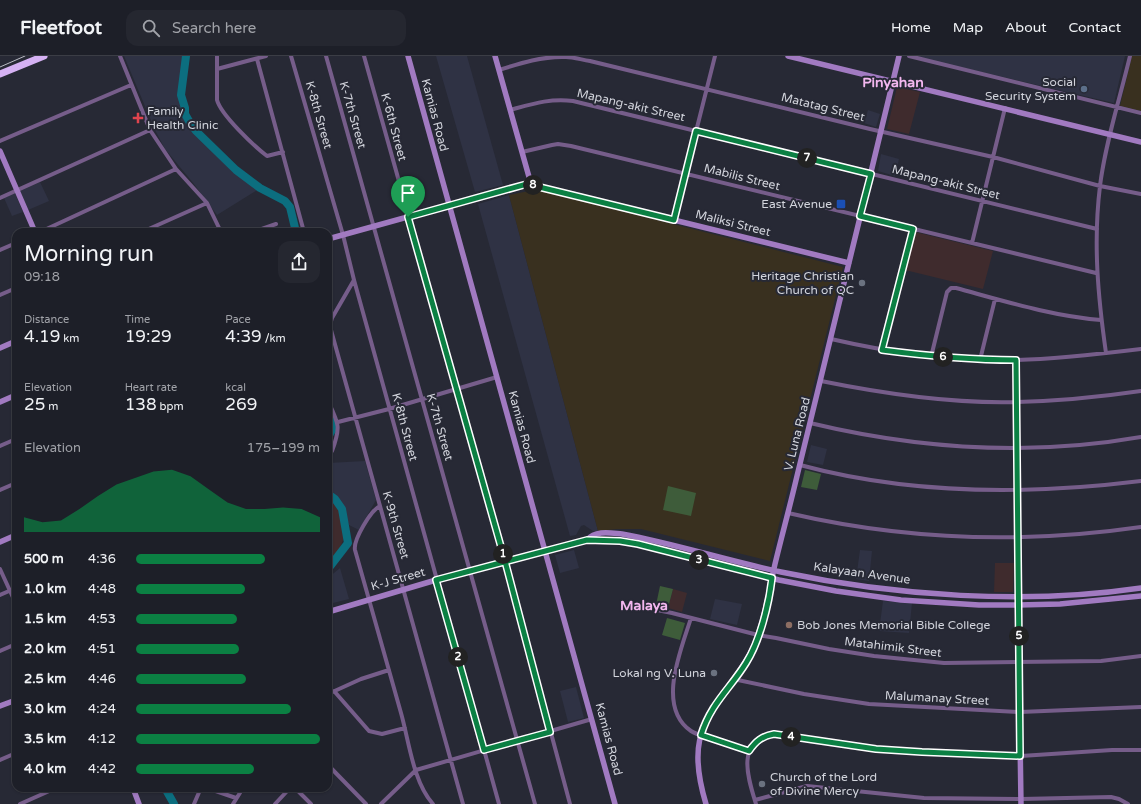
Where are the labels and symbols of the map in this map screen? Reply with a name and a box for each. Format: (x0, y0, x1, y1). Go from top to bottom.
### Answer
district label: Pinyahan (862, 74, 924, 91)
place label: Social Security System (985, 75, 1076, 103)
street label: Kamias Road (419, 77, 451, 153)
street label: K-8th Street (303, 80, 335, 151)
street label: K-7th Street (337, 80, 369, 151)
marker: Social Security System (1079, 84, 1089, 94)
street label: Mapang-akit Street (575, 86, 687, 124)
street label: Matatag Street (780, 90, 867, 124)
street label: K-6th Street (378, 91, 410, 163)
place label: Family Health Clinic (147, 104, 218, 132)
marker: Family Health Clinic (132, 112, 144, 124)
pin: 7 (797, 148, 817, 168)
street label: Mabilis Street (702, 161, 782, 193)
street label: Mapang-akit Street (891, 162, 1002, 202)
pin: 8 (523, 175, 543, 195)
pin (391, 176, 425, 217)
place label: East Avenue (761, 197, 832, 211)
marker: East Avenue (835, 198, 847, 210)
street label: Maliksi Street (694, 207, 772, 239)
place label: Heritage Christian Church of QC (751, 269, 854, 297)
marker: Heritage Christian Church of QC (857, 278, 867, 288)
pin: 6 (933, 347, 953, 367)
street label: Kamias Road (506, 389, 538, 465)
street label: K-8th Street (389, 391, 421, 463)
street label: K-7th Street (424, 392, 456, 463)
street label: V. Luna Road (781, 396, 813, 472)
street label: K-9th Street (380, 490, 412, 561)
pin: 1 (493, 544, 513, 564)
pin: 3 (689, 550, 709, 570)
street label: Kalayaan Avenue (813, 559, 912, 587)
street label: K-J Street (369, 564, 427, 593)
district label: Malaya (620, 597, 668, 614)
place label: Bob Jones Memorial Bible College (797, 618, 991, 632)
marker: Bob Jones Memorial Bible College (784, 620, 794, 630)
pin: 5 (1009, 626, 1029, 646)
street label: Matahimik Street (844, 634, 943, 660)
pin: 2 (448, 647, 468, 667)
place label: Lokal ng V. Luna (612, 666, 706, 680)
marker: Lokal ng V. Luna (709, 668, 719, 678)
street label: Malumanay Street (885, 688, 990, 708)
street label: Kamias Road (593, 701, 625, 777)
pin: 4 (781, 727, 801, 747)
place label: Church of the Lord of Divine Mercy (770, 770, 877, 798)
marker: Church of the Lord of Divine Mercy (757, 779, 767, 789)

